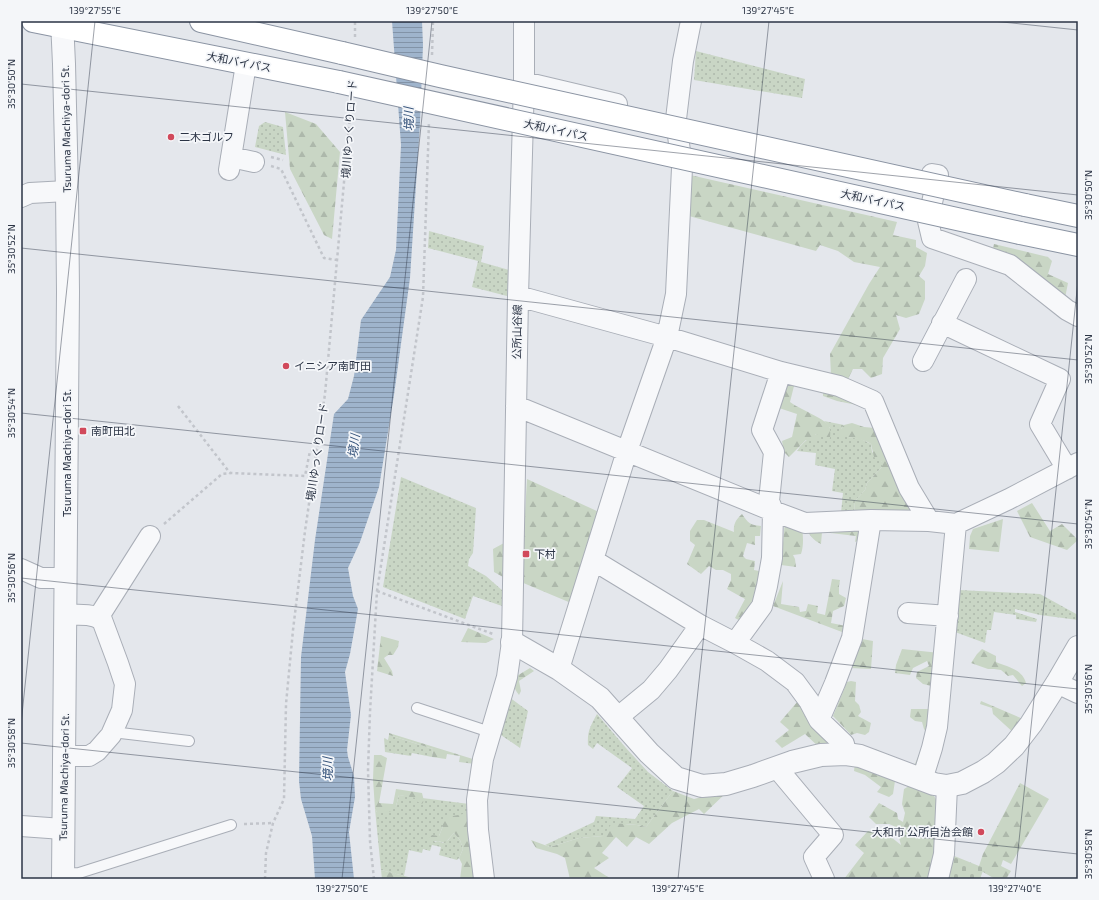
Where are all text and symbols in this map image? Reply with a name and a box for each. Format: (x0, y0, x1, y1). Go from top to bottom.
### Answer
text: 139°27'55"E (69, 4, 121, 16)
text: 139°27'50"E (406, 4, 459, 16)
text: 139°27'45"E (742, 4, 794, 16)
street label: 大和バイパス (206, 49, 273, 74)
text: 35°30'50"N (5, 59, 17, 109)
street label: Tsuruma Machiya-dori St. (58, 65, 73, 193)
street label: 境川ゆっくりロード (339, 79, 358, 179)
water label: 境川 (401, 105, 415, 131)
street label: 大和バイパス (523, 116, 590, 143)
place label: 二木ゴルフ (179, 130, 234, 143)
marker: 二木ゴルフ (166, 132, 176, 142)
text: 35°30'50"N (1082, 170, 1094, 220)
street label: 大和バイパス (840, 186, 907, 213)
text: 35°30'52"N (5, 224, 17, 274)
street label: 公所山谷線 (510, 304, 523, 360)
text: 35°30'52"N (1082, 334, 1094, 384)
place label: イニシア南町田 (294, 359, 371, 372)
marker: イニシア南町田 (281, 361, 291, 371)
text: 35°30'54"N (5, 388, 17, 438)
street label: Tsuruma Machiya-dori St. (60, 389, 73, 517)
street label: 境川ゆっくりロード (303, 402, 330, 502)
place label: 南町田北 (91, 424, 135, 437)
marker: 南町田北 (78, 426, 88, 436)
water label: 境川 (345, 431, 362, 459)
text: 35°30'54"N (1082, 499, 1094, 549)
place label: 下村 (534, 547, 556, 560)
marker: 下村 (521, 549, 531, 559)
text: 35°30'56"N (5, 553, 17, 603)
text: 35°30'56"N (1082, 664, 1094, 714)
street label: Tsuruma Machiya-dori St. (56, 713, 71, 841)
text: 35°30'58"N (5, 718, 17, 768)
water label: 境川 (320, 755, 334, 781)
place label: 大和市 公所自治会館 (872, 825, 973, 838)
marker: 大和市 公所自治会館 (976, 827, 986, 837)
text: 35°30'58"N (1082, 829, 1094, 879)
text: 139°27'50"E (316, 882, 369, 894)
text: 139°27'45"E (652, 882, 704, 894)
text: 139°27'40"E (989, 882, 1042, 894)

